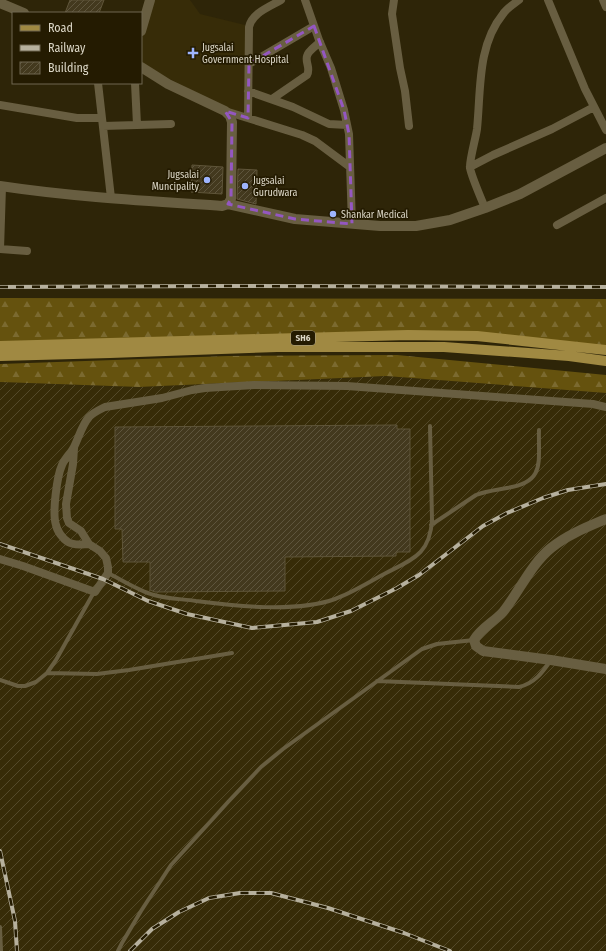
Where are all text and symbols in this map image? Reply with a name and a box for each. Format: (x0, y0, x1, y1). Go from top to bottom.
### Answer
legend (12, 12, 142, 84)
text: Road (48, 21, 73, 35)
text: Railway (48, 41, 86, 55)
place label: Jugsalai Government Hospital (202, 42, 289, 66)
marker: Jugsalai Government Hospital (187, 47, 199, 59)
text: Building (48, 61, 89, 75)
place label: Jugsalai Muncipality (152, 169, 200, 193)
marker: Jugsalai Muncipality (202, 175, 212, 185)
place label: Jugsalai Gurudwara (253, 175, 298, 199)
marker: Jugsalai Gurudwara (240, 181, 250, 191)
marker: Shankar Medical (328, 209, 338, 219)
place label: Shankar Medical (341, 209, 409, 221)
road number: SH6 (291, 331, 315, 345)

